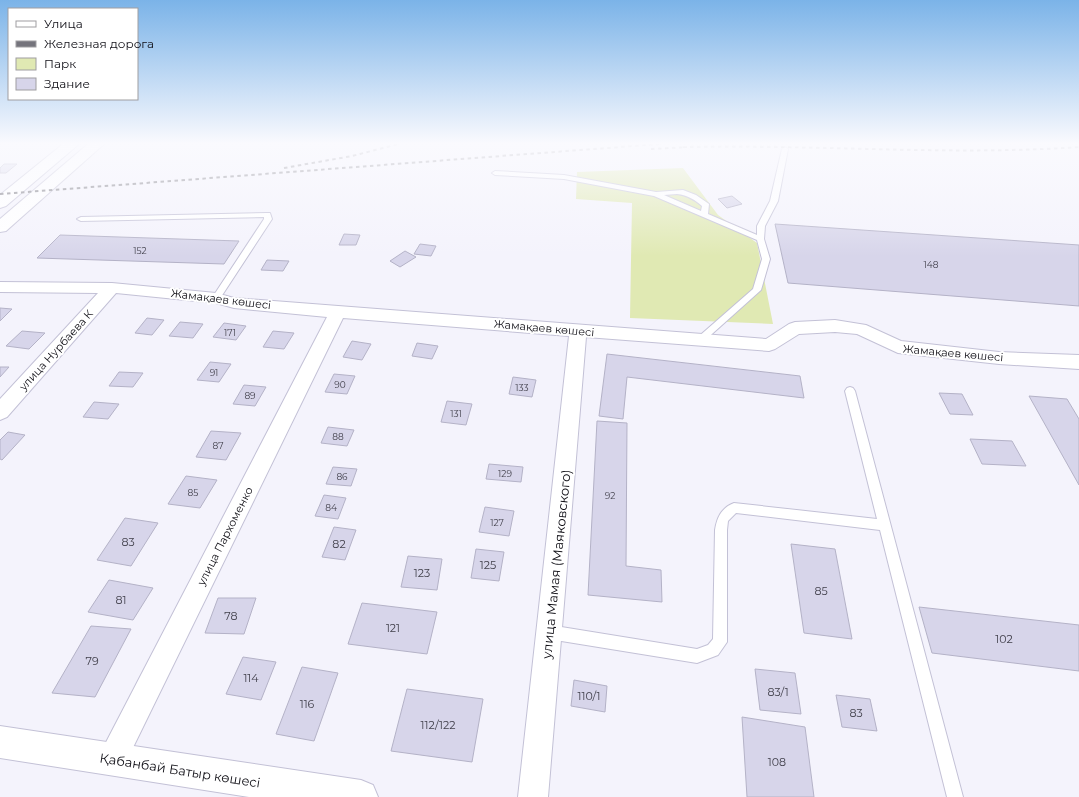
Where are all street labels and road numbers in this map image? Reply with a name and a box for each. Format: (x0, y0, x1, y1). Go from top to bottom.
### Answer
street label: Жамақаев көшесі (170, 286, 272, 312)
street label: улица Нурбаева К (15, 306, 96, 394)
street label: Жамақаев көшесі (493, 317, 595, 339)
street label: Жамақаев көшесі (902, 342, 1004, 364)
street label: улица Мамая (Маяковского) (538, 469, 574, 660)
street label: улица Пархоменко (194, 484, 256, 589)
street label: Қабанбай Батыр көшесі (98, 749, 262, 791)

